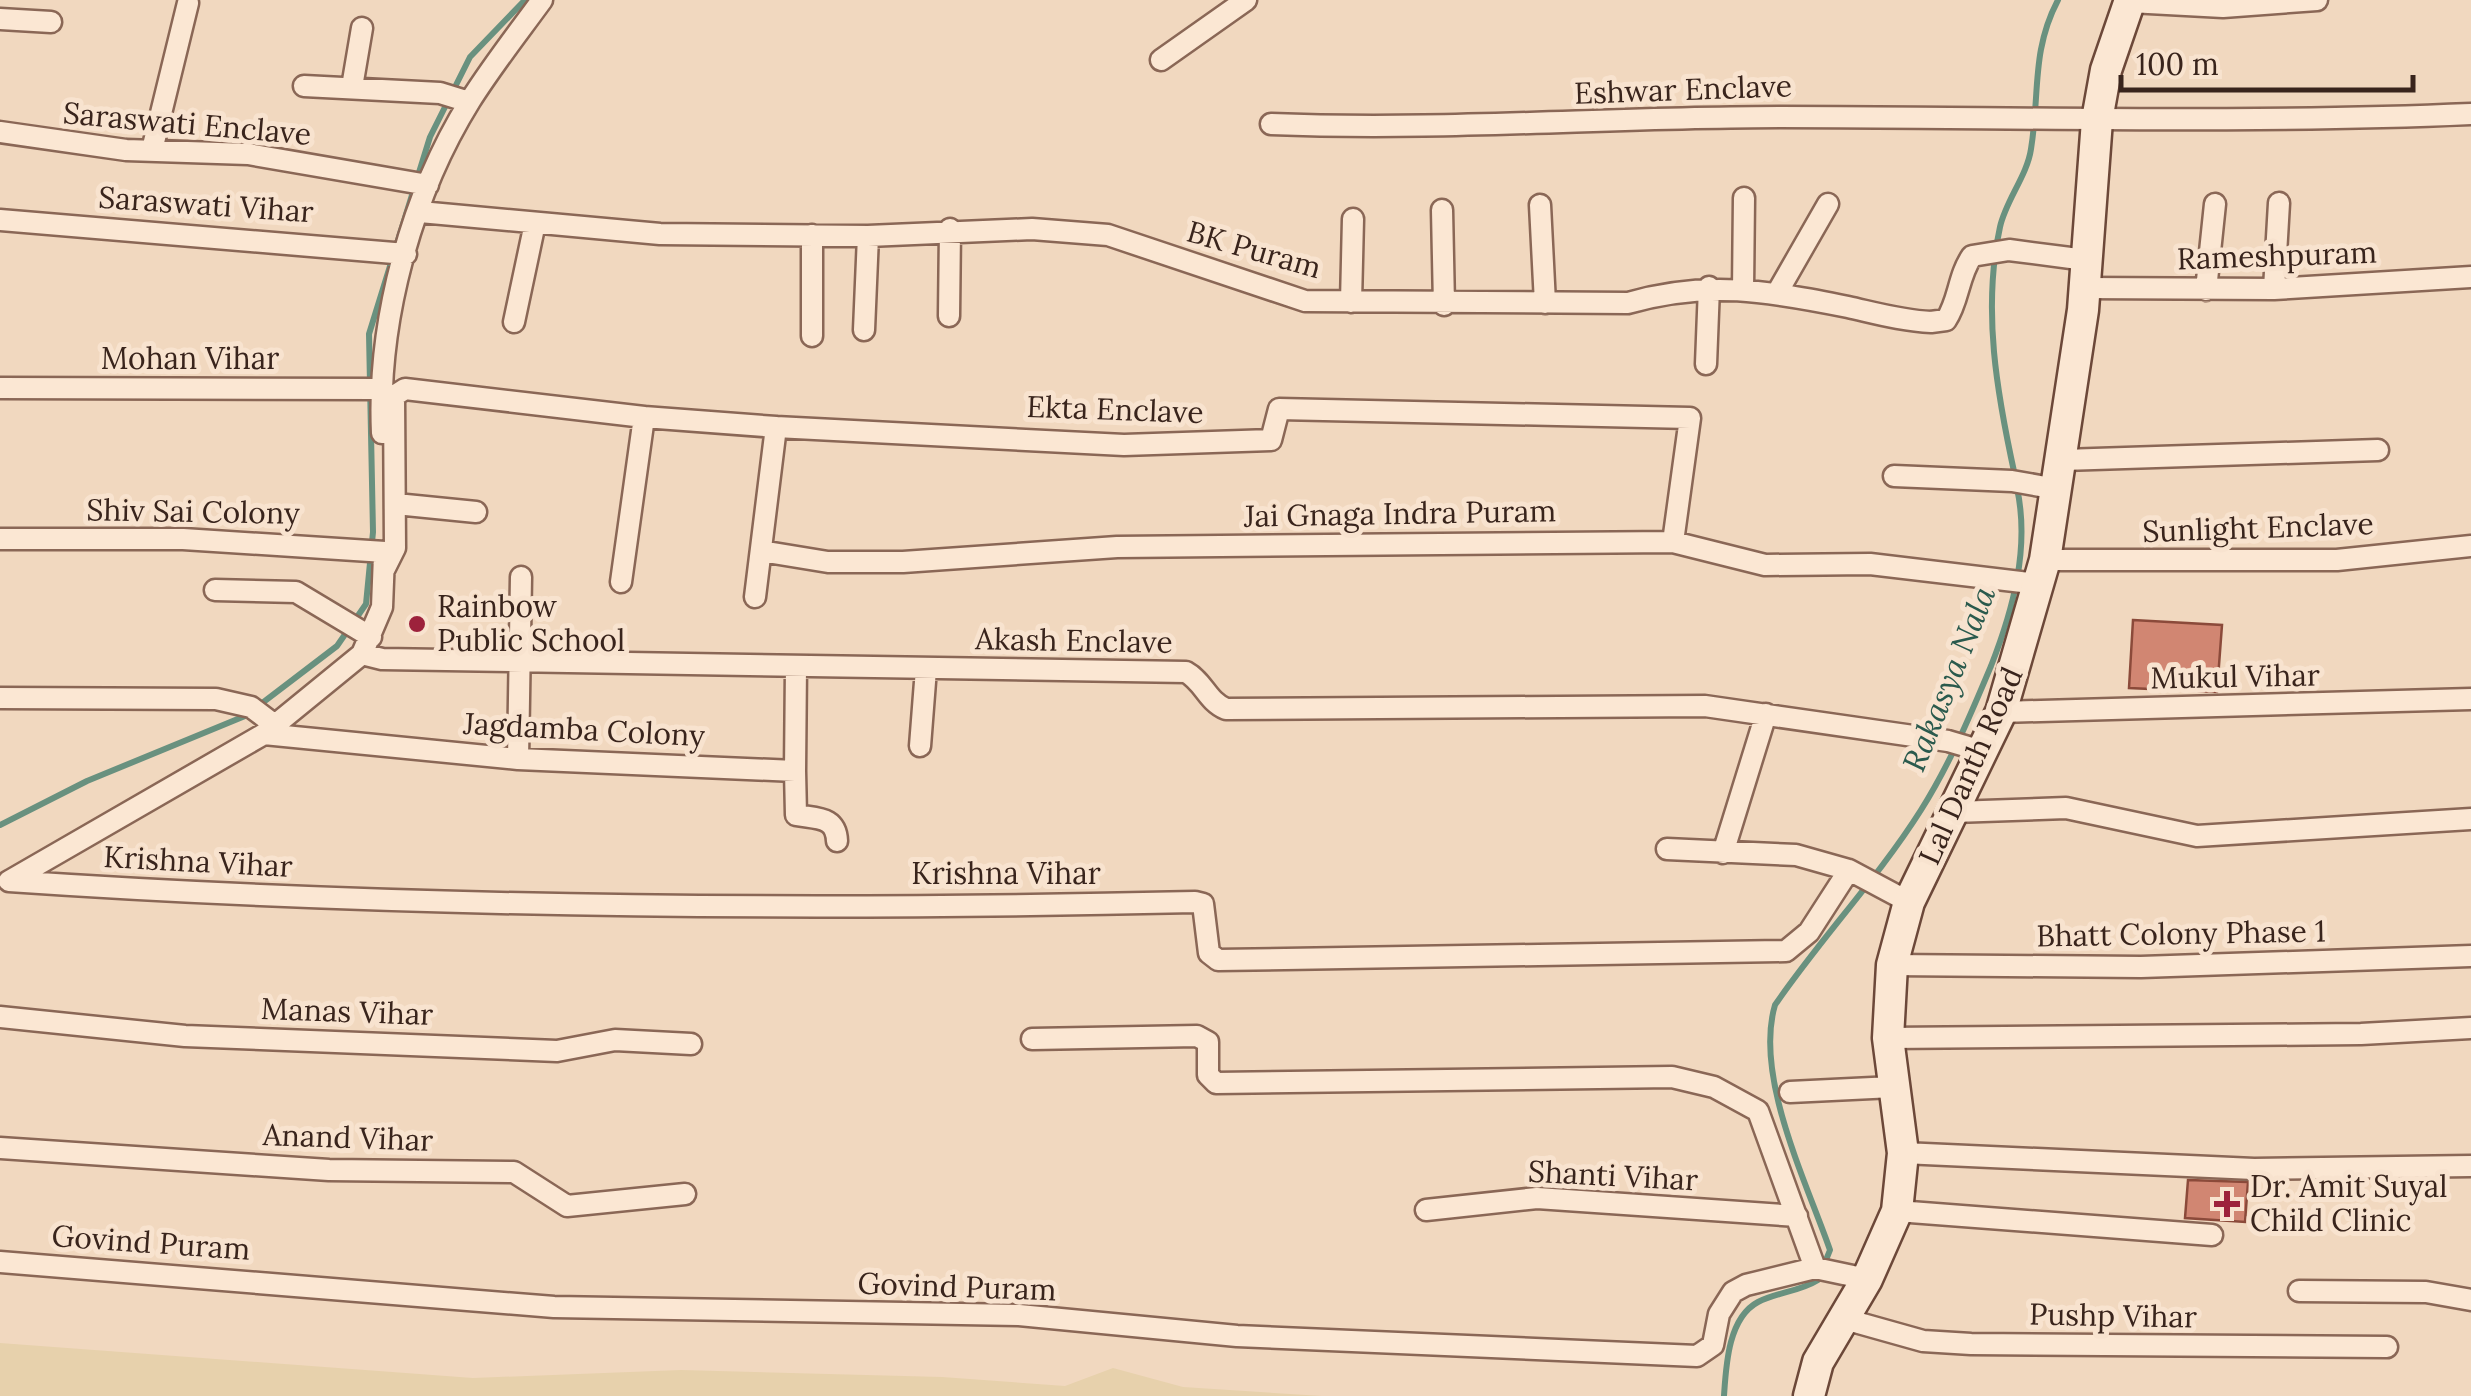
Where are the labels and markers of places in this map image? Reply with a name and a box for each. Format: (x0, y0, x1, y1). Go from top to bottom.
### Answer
place label: Rainbow Public School (437, 587, 625, 659)
marker: Rainbow Public School (406, 613, 428, 635)
place label: Dr. Amit Suyal Child Clinic (2250, 1167, 2447, 1239)
marker: Dr. Amit Suyal Child Clinic (2214, 1191, 2240, 1217)

